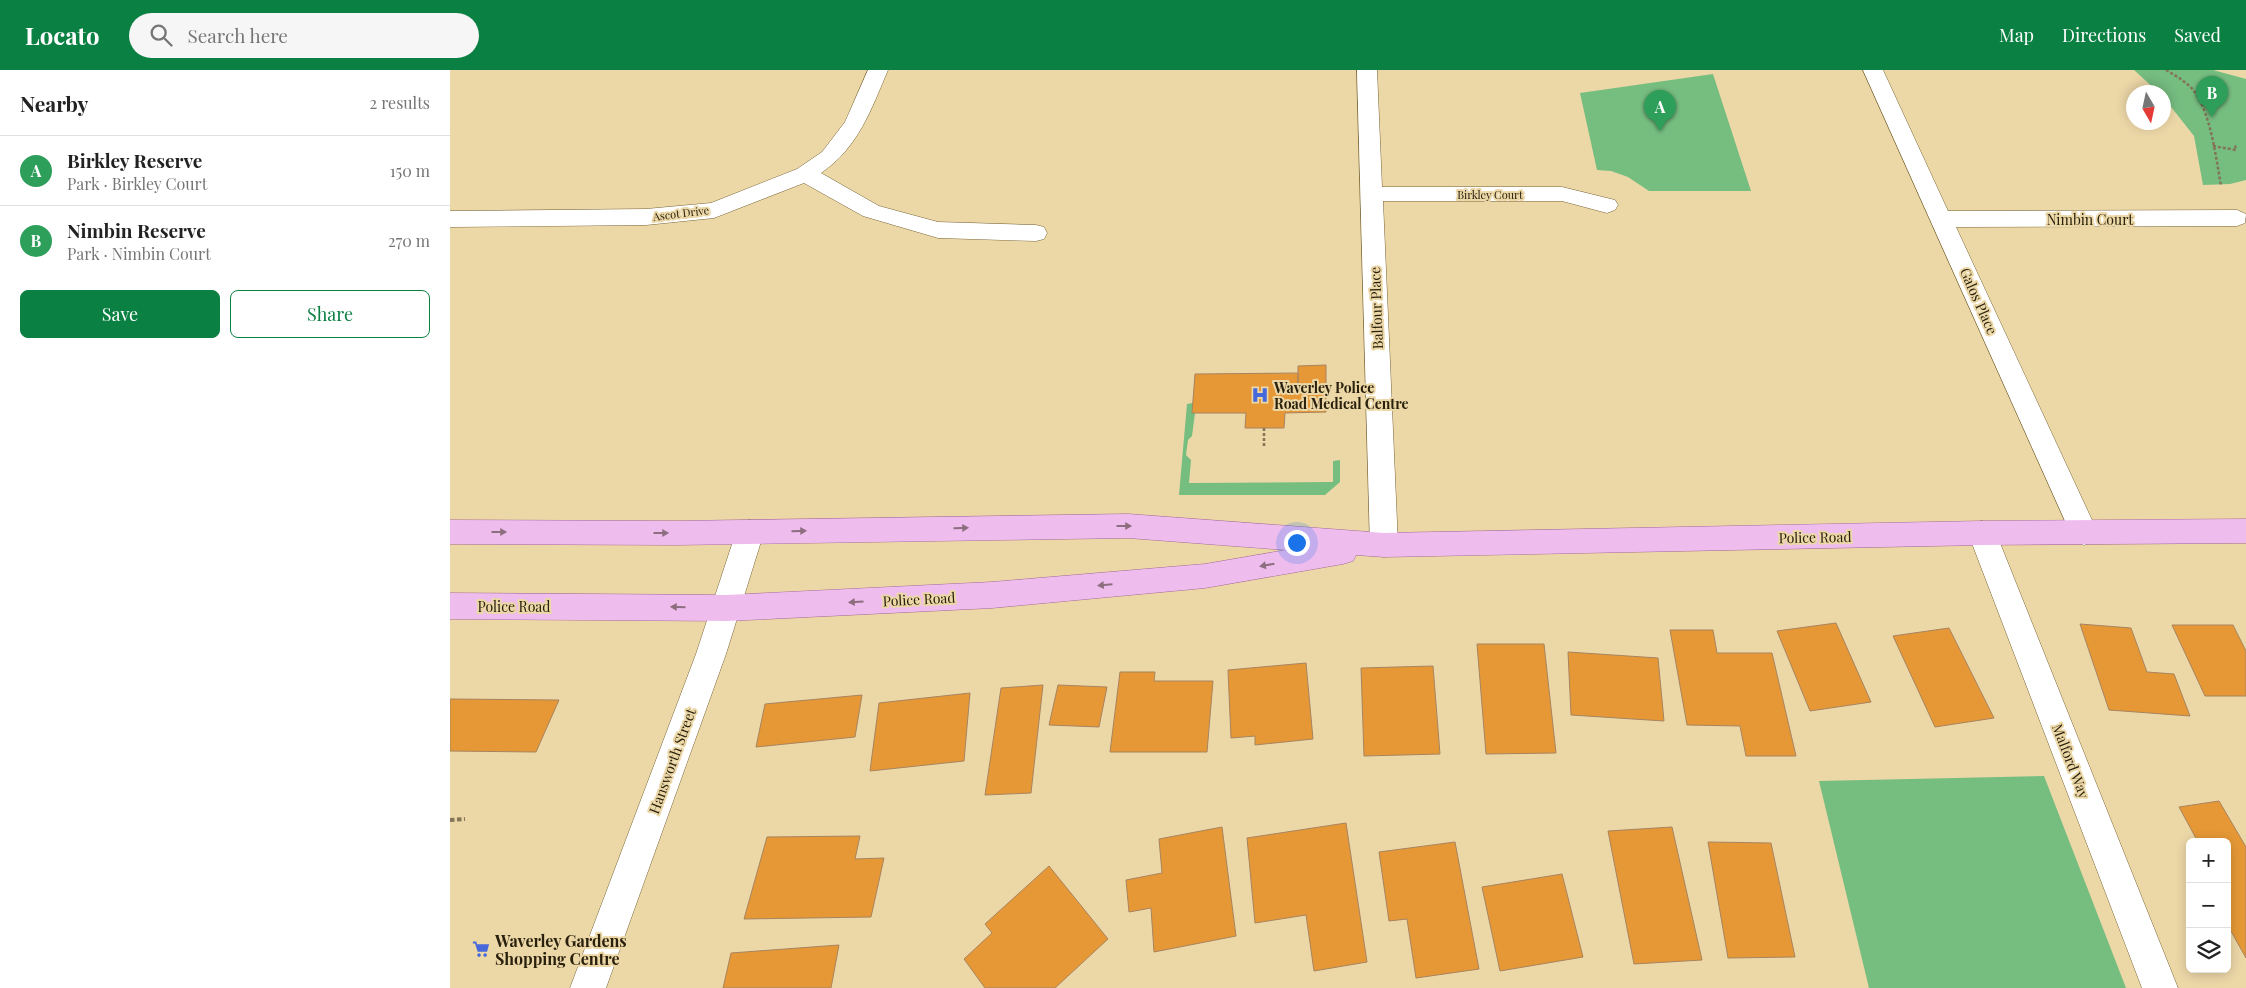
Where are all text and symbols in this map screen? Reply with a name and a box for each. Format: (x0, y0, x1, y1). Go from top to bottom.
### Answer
search box (129, 13, 479, 58)
text: Locato (25, 19, 99, 51)
icon: search (147, 21, 175, 49)
text: Search here (187, 22, 288, 48)
text: Map (1999, 23, 2034, 47)
text: Directions (2062, 23, 2146, 47)
text: Saved (2174, 23, 2221, 47)
pin: B (2196, 76, 2228, 117)
north arrow (2126, 85, 2171, 130)
text: Nearby (20, 89, 89, 117)
pin: A (1644, 90, 1676, 131)
text: 2 results (370, 92, 430, 113)
text: Birkley Reserve (67, 147, 202, 173)
text: A (31, 160, 41, 181)
text: 150 m (390, 160, 430, 181)
text: Park · Birkley Court (67, 173, 207, 194)
street label: Birkley Court (1457, 187, 1523, 202)
street label: Ascot Drive (651, 202, 710, 224)
street label: Nimbin Court (2047, 210, 2134, 229)
text: Nimbin Reserve (67, 217, 206, 243)
text: B (31, 230, 41, 251)
text: 270 m (388, 230, 430, 251)
text: Park · Nimbin Court (67, 243, 211, 264)
street label: Galos Place (1956, 265, 2002, 337)
street label: Balfour Place (1365, 267, 1387, 349)
button: Save (20, 290, 220, 338)
button: Share (230, 290, 430, 338)
place label: Waverley Police Road Medical Centre (1273, 378, 1409, 413)
hospital icon: Waverley Police Road Medical Centre (1250, 385, 1270, 405)
one-way arrow (1116, 522, 1132, 530)
one-way arrow (954, 524, 970, 532)
one-way arrow (791, 527, 807, 535)
street label: Police Road (1778, 527, 1852, 547)
one-way arrow (491, 528, 507, 536)
one-way arrow (653, 529, 669, 537)
your location (1284, 530, 1310, 556)
one-way arrow (1258, 562, 1274, 570)
one-way arrow (1097, 581, 1113, 589)
street label: Police Road (882, 588, 956, 610)
street label: Police Road (478, 597, 550, 616)
one-way arrow (848, 598, 864, 606)
one-way arrow (670, 603, 686, 611)
street label: Hansworth Street (644, 705, 700, 816)
street label: Malford Way (2048, 721, 2094, 801)
map controls (2186, 838, 2231, 973)
button: + (2186, 838, 2231, 883)
button: − (2186, 883, 2231, 928)
button: layers (2186, 928, 2231, 973)
place label: Waverley Gardens Shopping Centre (494, 930, 627, 969)
supermarket icon: Waverley Gardens Shopping Centre (471, 939, 491, 959)

